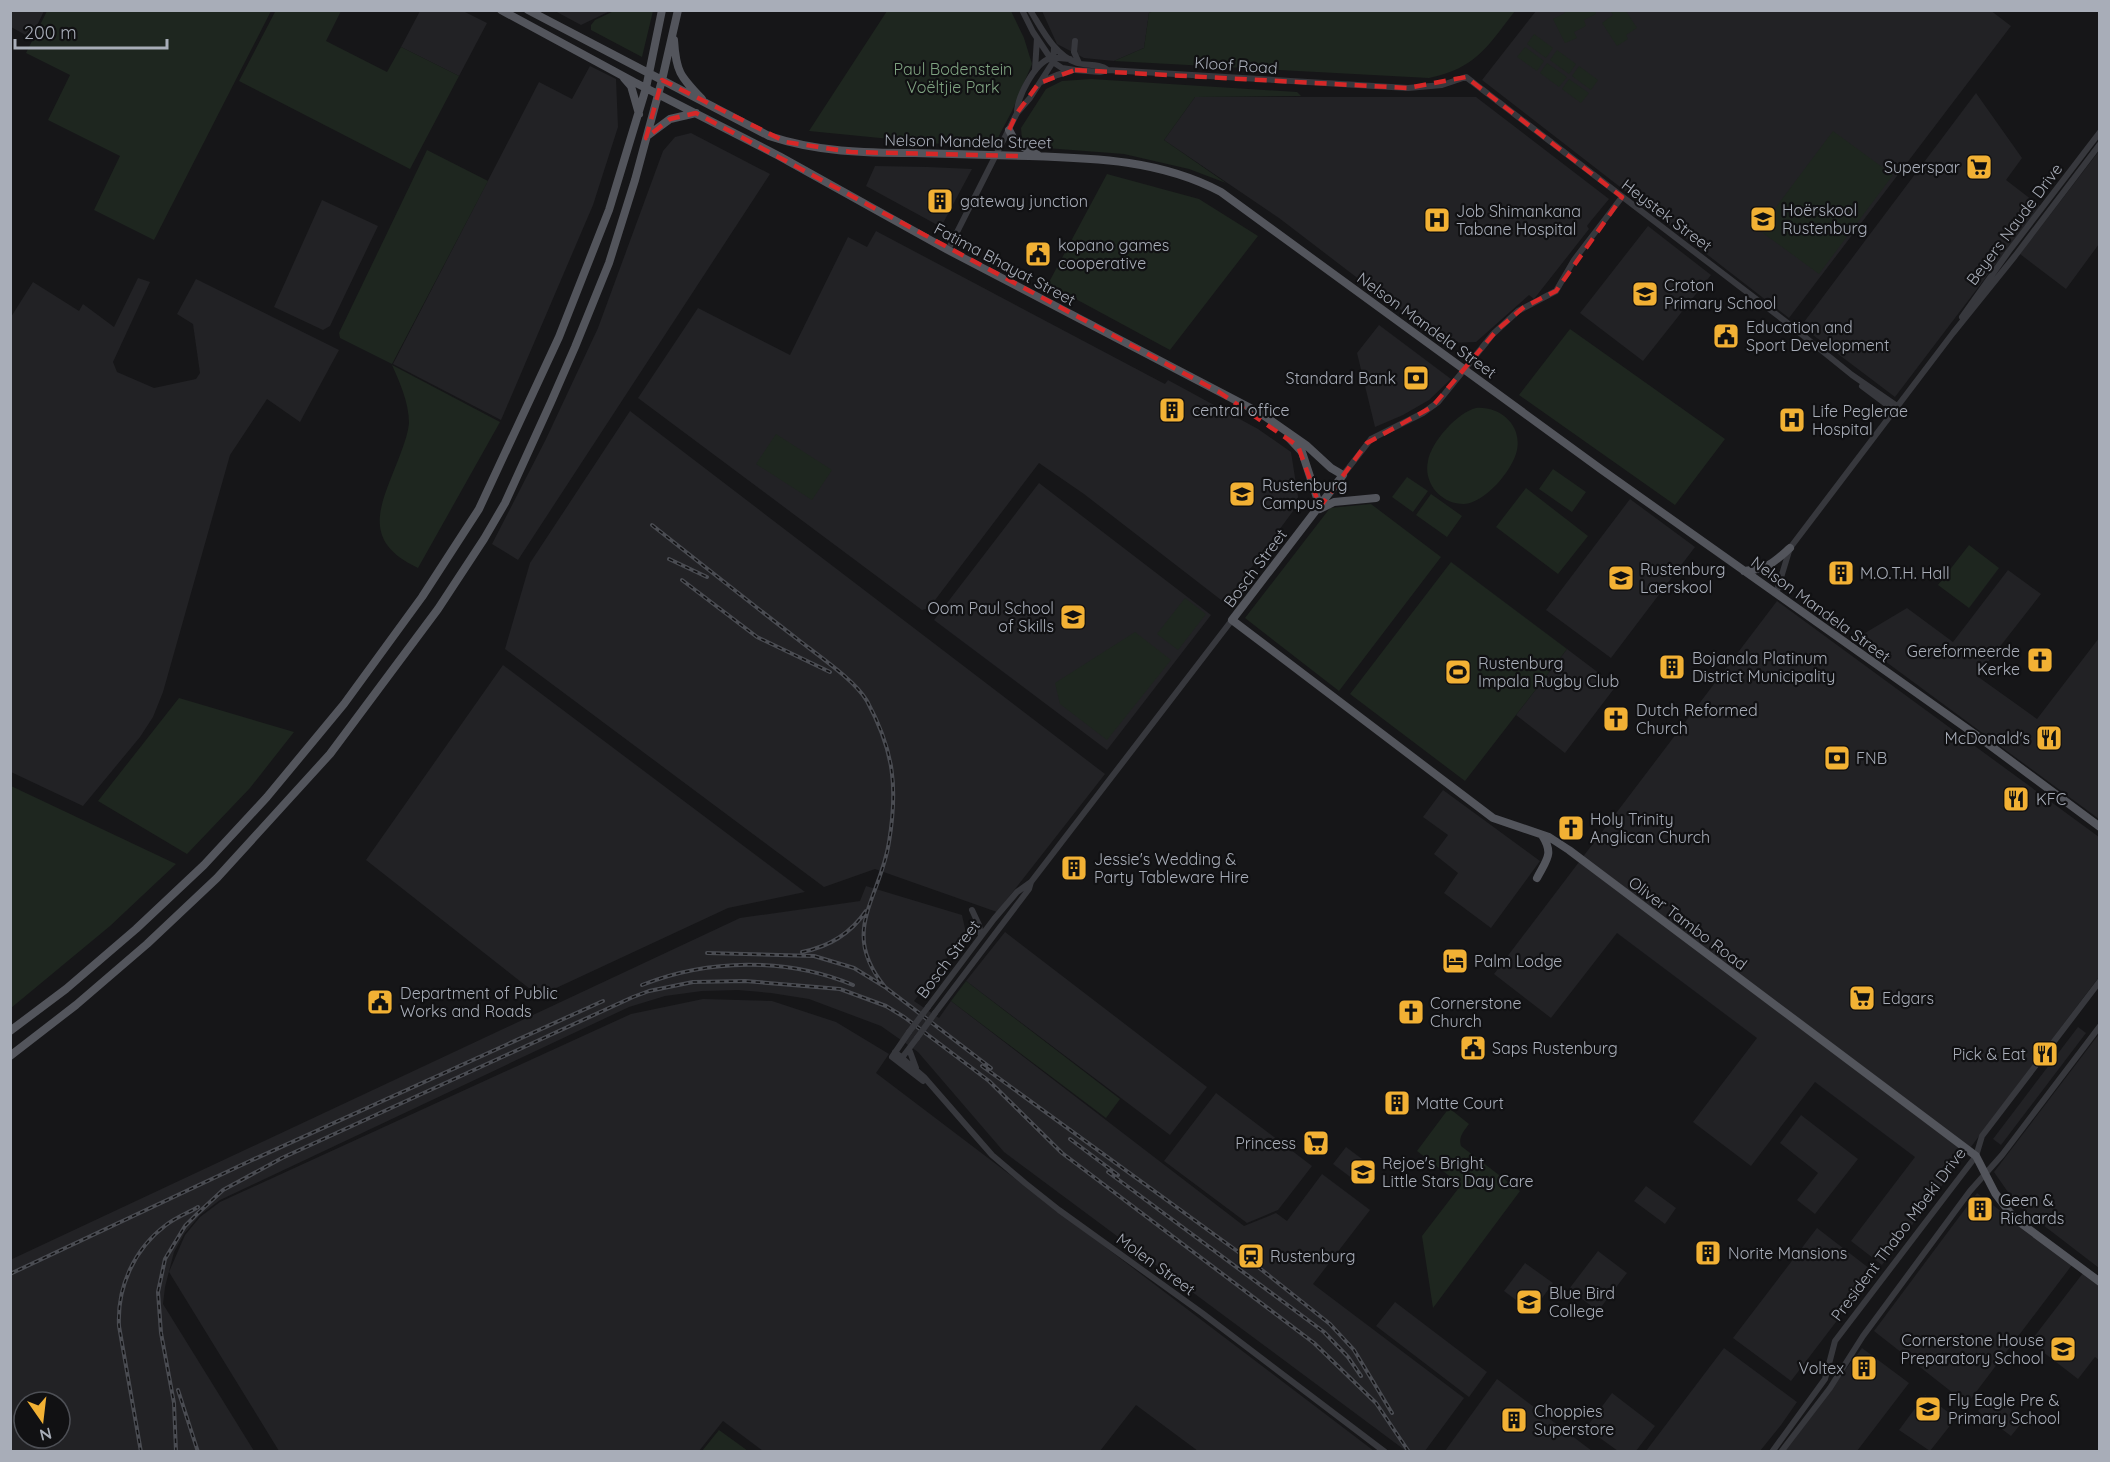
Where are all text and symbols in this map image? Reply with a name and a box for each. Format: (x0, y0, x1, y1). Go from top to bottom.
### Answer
scale bar (15, 12, 166, 50)
text: 200 m (24, 21, 77, 44)
street label: Kloof Road (1194, 52, 1278, 78)
park label: Paul Bodenstein Voëltjie Park (894, 59, 1012, 97)
street label: Nelson Mandela Street (884, 130, 1052, 152)
supermarket icon: Superspar (1964, 152, 1994, 182)
place label: Superspar (1884, 157, 1960, 177)
street label: Beyers Naude Drive (1962, 159, 2066, 289)
street label: Heystek Street (1618, 175, 1716, 255)
building icon: gateway junction (925, 186, 955, 216)
place label: gateway junction (960, 191, 1088, 211)
place label: Hoërskool Rustenburg (1782, 200, 1868, 238)
place label: Job Shimankana Tabane Hospital (1456, 201, 1581, 239)
school or university icon: Hoërskool Rustenburg (1748, 204, 1778, 234)
hospital icon: Job Shimankana Tabane Hospital (1422, 205, 1452, 235)
street label: Fatima Bhayat Street (931, 218, 1079, 310)
place label: kopano games cooperative (1058, 235, 1169, 273)
public building icon: kopano games cooperative (1023, 239, 1053, 269)
street label: Nelson Mandela Street (1353, 268, 1501, 382)
place label: Croton Primary School (1664, 275, 1776, 313)
school or university icon: Croton Primary School (1630, 279, 1660, 309)
place label: Education and Sport Development (1746, 317, 1890, 355)
public building icon: Education and Sport Development (1711, 321, 1741, 351)
bank icon: Standard Bank (1401, 363, 1431, 393)
place label: Standard Bank (1285, 368, 1396, 388)
building icon: central office (1157, 395, 1187, 425)
place label: central office (1192, 400, 1290, 420)
place label: Life Peglerae Hospital (1812, 401, 1908, 439)
hospital icon: Life Peglerae Hospital (1777, 405, 1807, 435)
place label: Rustenburg Campus (1262, 475, 1348, 513)
school or university icon: Rustenburg Campus (1227, 479, 1257, 509)
street label: Bosch Street (1219, 525, 1291, 611)
street label: Nelson Mandela Street (1747, 552, 1895, 666)
building icon: M.O.T.H. Hall (1826, 558, 1856, 588)
place label: Rustenburg Laerskool (1640, 559, 1726, 597)
school or university icon: Rustenburg Laerskool (1606, 563, 1636, 593)
place label: M.O.T.H. Hall (1860, 563, 1950, 583)
place label: Oom Paul School of Skills (927, 598, 1054, 636)
school or university icon: Oom Paul School of Skills (1058, 602, 1088, 632)
place label: Gereformeerde Kerke (1907, 641, 2020, 679)
church icon: Gereformeerde Kerke (2025, 645, 2055, 675)
place label: Bojanala Platinum District Municipality (1692, 648, 1835, 686)
building icon: Bojanala Platinum District Municipality (1657, 652, 1687, 682)
place label: Rustenburg Impala Rugby Club (1478, 653, 1619, 691)
sports icon: Rustenburg Impala Rugby Club (1443, 657, 1473, 687)
place label: Dutch Reformed Church (1636, 700, 1758, 738)
church icon: Dutch Reformed Church (1601, 704, 1631, 734)
restaurant icon: McDonald's (2034, 723, 2064, 753)
place label: McDonald's (1944, 728, 2030, 748)
bank icon: FNB (1822, 743, 1852, 773)
place label: FNB (1856, 748, 1887, 768)
restaurant icon: KFC (2001, 784, 2031, 814)
place label: KFC (2036, 789, 2066, 809)
place label: Holy Trinity Anglican Church (1590, 809, 1710, 847)
church icon: Holy Trinity Anglican Church (1556, 813, 1586, 843)
place label: Jessie's Wedding & Party Tableware Hire (1094, 849, 1249, 887)
building icon: Jessie's Wedding & Party Tableware Hire (1059, 853, 1089, 883)
street label: Oliver Tambo Road (1625, 872, 1751, 974)
street label: Bosch Street (912, 916, 984, 1002)
hotel icon: Palm Lodge (1440, 946, 1470, 976)
place label: Palm Lodge (1474, 951, 1562, 971)
place label: Department of Public Works and Roads (400, 983, 558, 1021)
supermarket icon: Edgars (1847, 983, 1877, 1013)
public building icon: Department of Public Works and Roads (365, 987, 395, 1017)
place label: Edgars (1882, 988, 1934, 1008)
place label: Cornerstone Church (1430, 993, 1522, 1031)
church icon: Cornerstone Church (1396, 997, 1426, 1027)
public building icon: Saps Rustenburg (1458, 1033, 1488, 1063)
place label: Saps Rustenburg (1492, 1038, 1618, 1058)
restaurant icon: Pick & Eat (2030, 1039, 2060, 1069)
place label: Pick & Eat (1952, 1044, 2026, 1064)
building icon: Matte Court (1382, 1088, 1412, 1118)
place label: Matte Court (1416, 1093, 1504, 1113)
supermarket icon: Princess (1301, 1128, 1331, 1158)
place label: Princess (1235, 1133, 1296, 1153)
street label: President Thabo Mbeki Drive (1826, 1143, 1970, 1325)
place label: Rejoe's Bright Little Stars Day Care (1382, 1153, 1534, 1191)
school or university icon: Rejoe's Bright Little Stars Day Care (1348, 1157, 1378, 1187)
place label: Geen & Richards (2000, 1190, 2064, 1228)
building icon: Geen & Richards (1965, 1194, 1995, 1224)
street label: Molen Street (1113, 1229, 1199, 1299)
building icon: Norite Mansions (1693, 1238, 1723, 1268)
station icon: Rustenburg (1236, 1241, 1266, 1271)
place label: Norite Mansions (1728, 1243, 1847, 1263)
place label: Rustenburg (1270, 1246, 1356, 1266)
place label: Blue Bird College (1549, 1283, 1615, 1321)
school or university icon: Blue Bird College (1514, 1287, 1544, 1317)
place label: Cornerstone House Preparatory School (1901, 1330, 2044, 1368)
school or university icon: Cornerstone House Preparatory School (2048, 1334, 2078, 1364)
building icon: Voltex (1849, 1353, 1879, 1383)
place label: Voltex (1798, 1358, 1844, 1378)
north arrow (12, 1390, 72, 1450)
place label: Fly Eagle Pre & Primary School (1948, 1390, 2060, 1428)
school or university icon: Fly Eagle Pre & Primary School (1913, 1394, 1943, 1424)
place label: Choppies Superstore (1534, 1401, 1614, 1439)
building icon: Choppies Superstore (1499, 1405, 1529, 1435)
text: N (38, 1423, 54, 1446)

